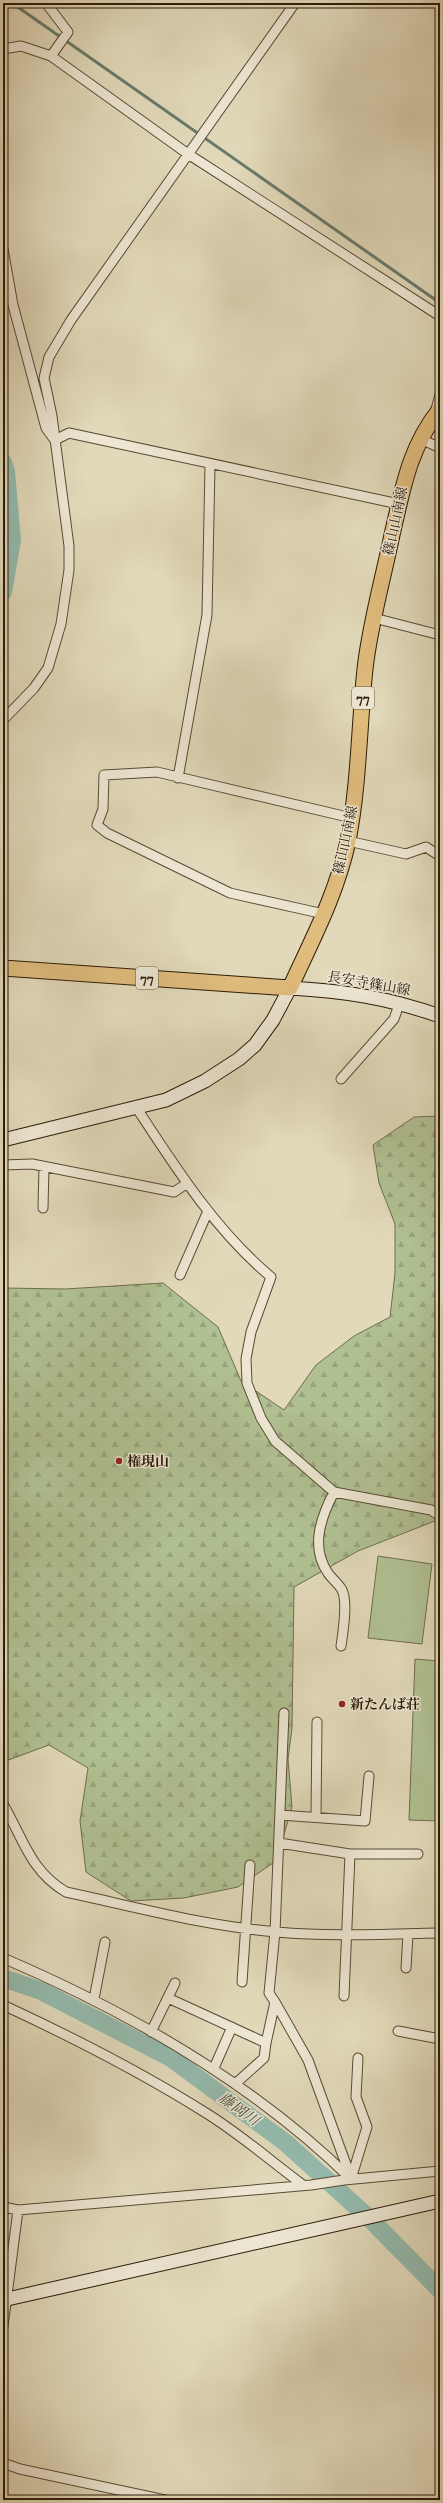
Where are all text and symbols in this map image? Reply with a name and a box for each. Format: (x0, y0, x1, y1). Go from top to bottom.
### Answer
street label: 篠山山南線 (380, 485, 412, 557)
road number: 77 (352, 687, 374, 709)
street label: 篠山山南線 (330, 804, 362, 876)
road number: 77 (136, 967, 158, 989)
street label: 長安寺篠山線 (326, 968, 412, 1000)
place label: 権現山 (127, 1453, 169, 1471)
marker: 権現山 (114, 1456, 124, 1466)
place label: 新たんば荘 (350, 1696, 420, 1714)
marker: 新たんば荘 (337, 1699, 347, 1709)
water label: 藤岡川 (215, 2088, 264, 2131)

